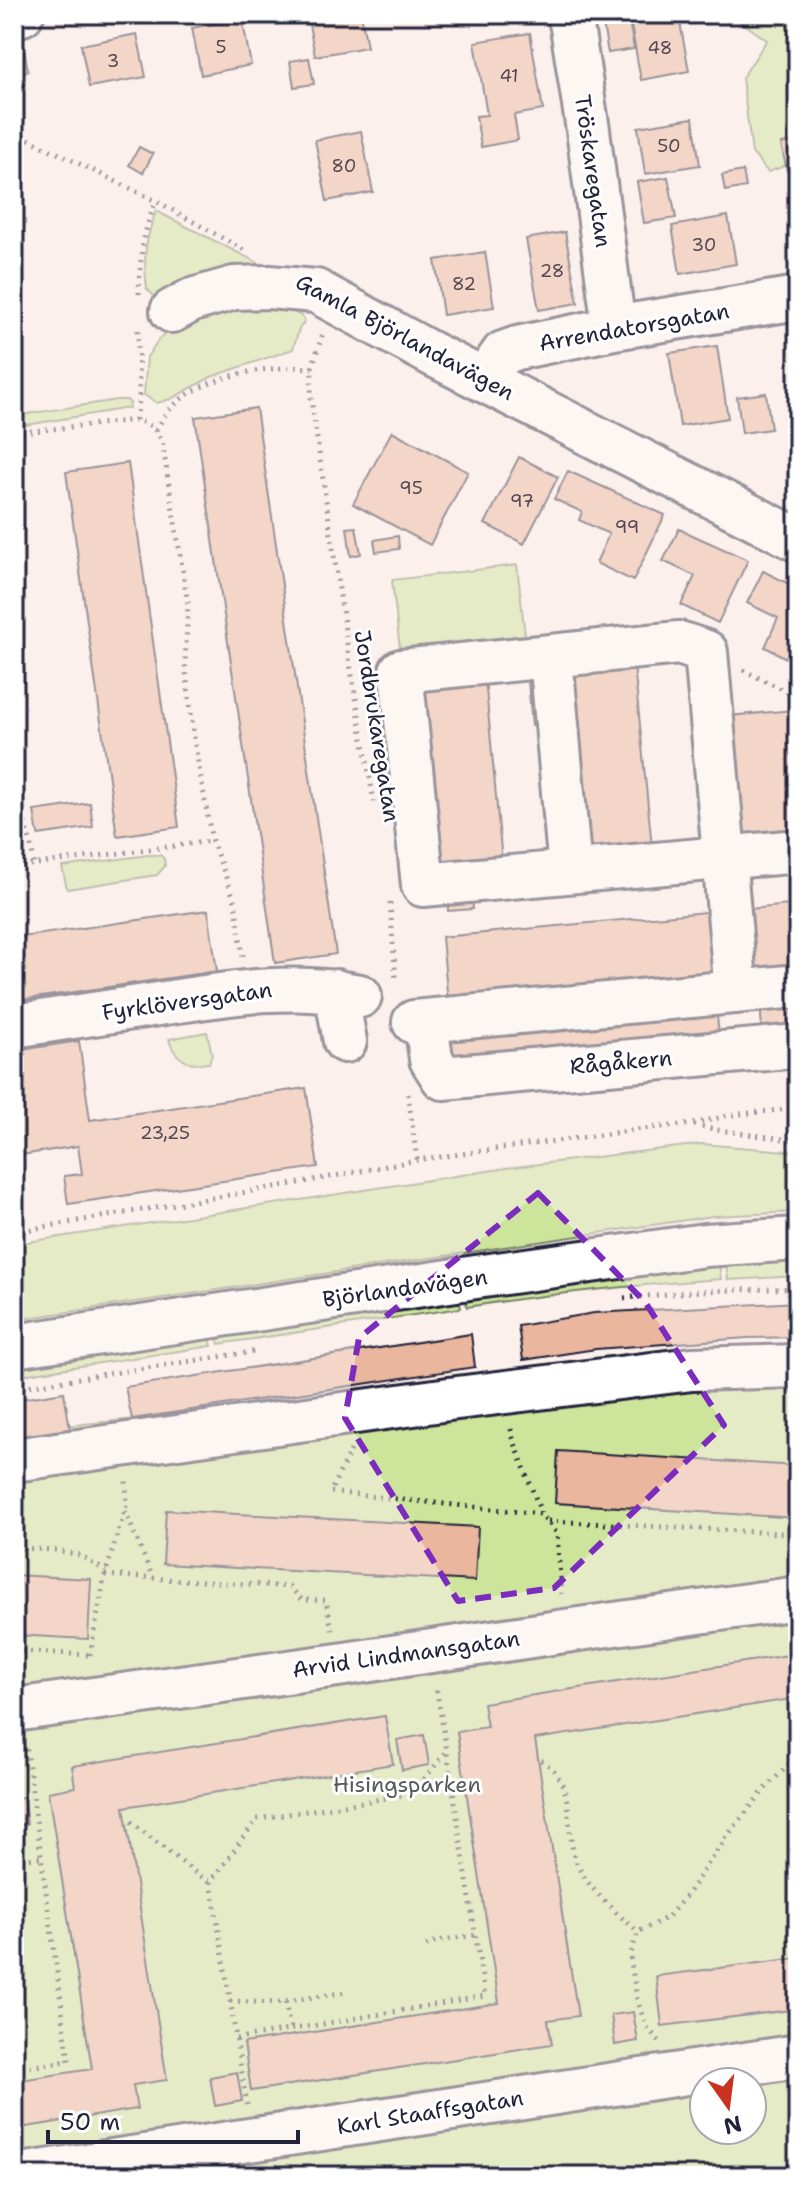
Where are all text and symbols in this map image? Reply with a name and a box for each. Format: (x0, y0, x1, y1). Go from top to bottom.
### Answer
house number: 5 (215, 35, 227, 59)
house number: 48 (648, 36, 672, 60)
house number: 3 (107, 49, 119, 73)
house number: 41 (499, 64, 519, 88)
street label: Tröskaregatan (568, 93, 618, 249)
house number: 50 (657, 134, 681, 158)
house number: 80 (332, 154, 356, 178)
house number: 30 (692, 233, 716, 257)
house number: 28 (540, 259, 564, 283)
street label: Gamla Björlandavägen (291, 267, 519, 407)
house number: 82 (452, 272, 476, 296)
street label: Arrendatorsgatan (537, 296, 731, 358)
house number: 95 (399, 476, 423, 500)
house number: 97 (510, 489, 534, 513)
house number: 99 (615, 515, 639, 539)
street label: Jordbrukaregatan (347, 628, 407, 824)
street label: Fyrklöversgatan (100, 975, 274, 1027)
street label: Rågåkern (569, 1043, 673, 1081)
house number: 23,25 (140, 1121, 190, 1145)
street label: Björlandavägen (321, 1262, 489, 1314)
street label: Arvid Lindmansgatan (290, 1624, 522, 1684)
park label: Hisingsparken (333, 1770, 481, 1799)
north arrow (688, 2066, 768, 2146)
street label: Karl Staaffsgatan (335, 2083, 525, 2141)
scale bar (48, 2094, 298, 2144)
text: 50 m (60, 2106, 120, 2138)
text: N (721, 2109, 745, 2141)

